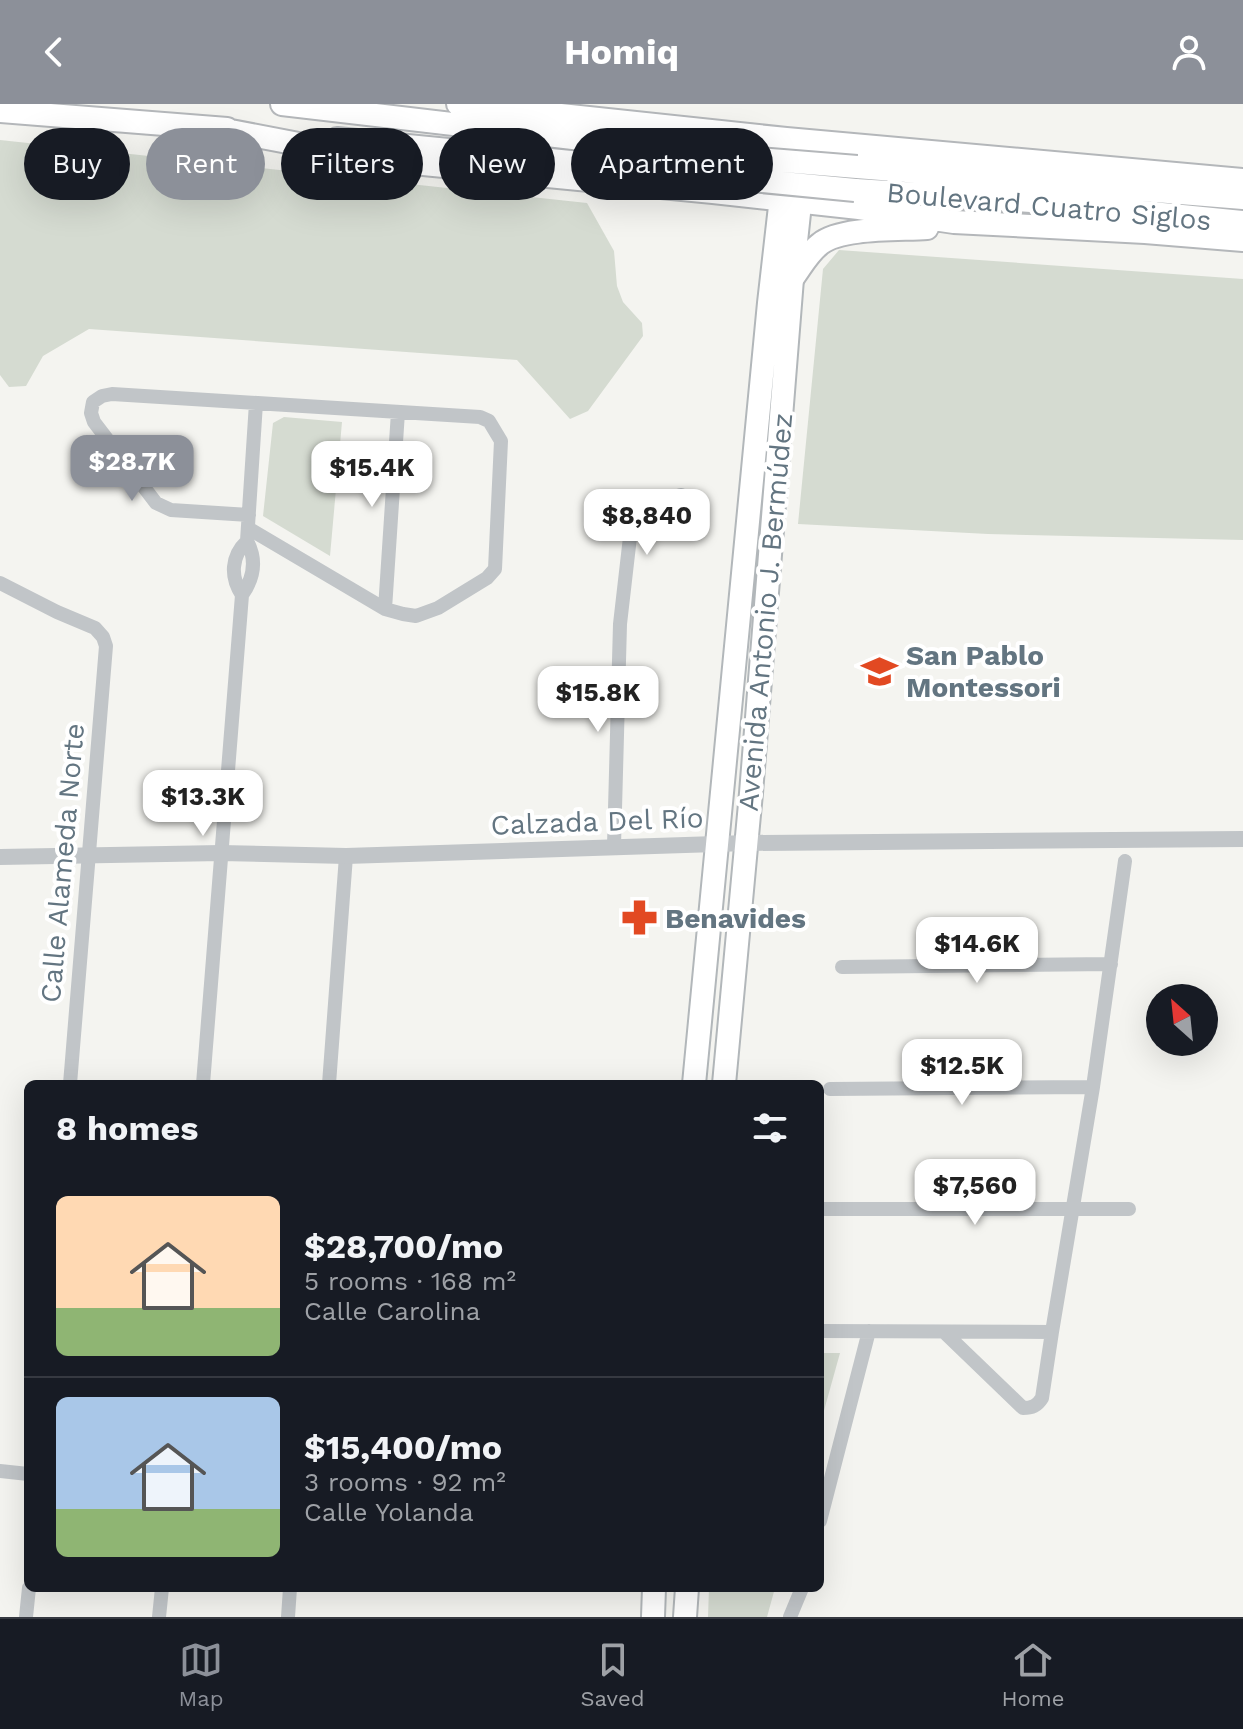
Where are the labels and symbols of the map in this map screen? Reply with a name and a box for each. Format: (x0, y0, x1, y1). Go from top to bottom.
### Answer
street label: Boulevard Cuatro Siglos (885, 176, 1213, 237)
street label: Avenida Antonio J. Bermúdez (732, 412, 799, 812)
pin: $28.7K (67, 435, 197, 503)
pin: $15.4K (307, 441, 437, 509)
pin: $8,840 (582, 489, 712, 557)
place label: San Pablo Montessori (906, 639, 1061, 704)
school or university icon: San Pablo Montessori (861, 652, 899, 690)
pin: $15.8K (533, 666, 663, 734)
street label: Calle Alameda Norte (34, 722, 91, 1004)
pin: $13.3K (138, 770, 268, 838)
street label: Calzada Del Río (490, 801, 704, 842)
pharmacy icon: Benavides (620, 899, 658, 937)
place label: Benavides (665, 902, 806, 935)
pin: $14.6K (912, 917, 1042, 985)
north arrow (1146, 984, 1218, 1056)
pin: $12.5K (897, 1039, 1027, 1107)
pin: $7,560 (910, 1159, 1040, 1227)

